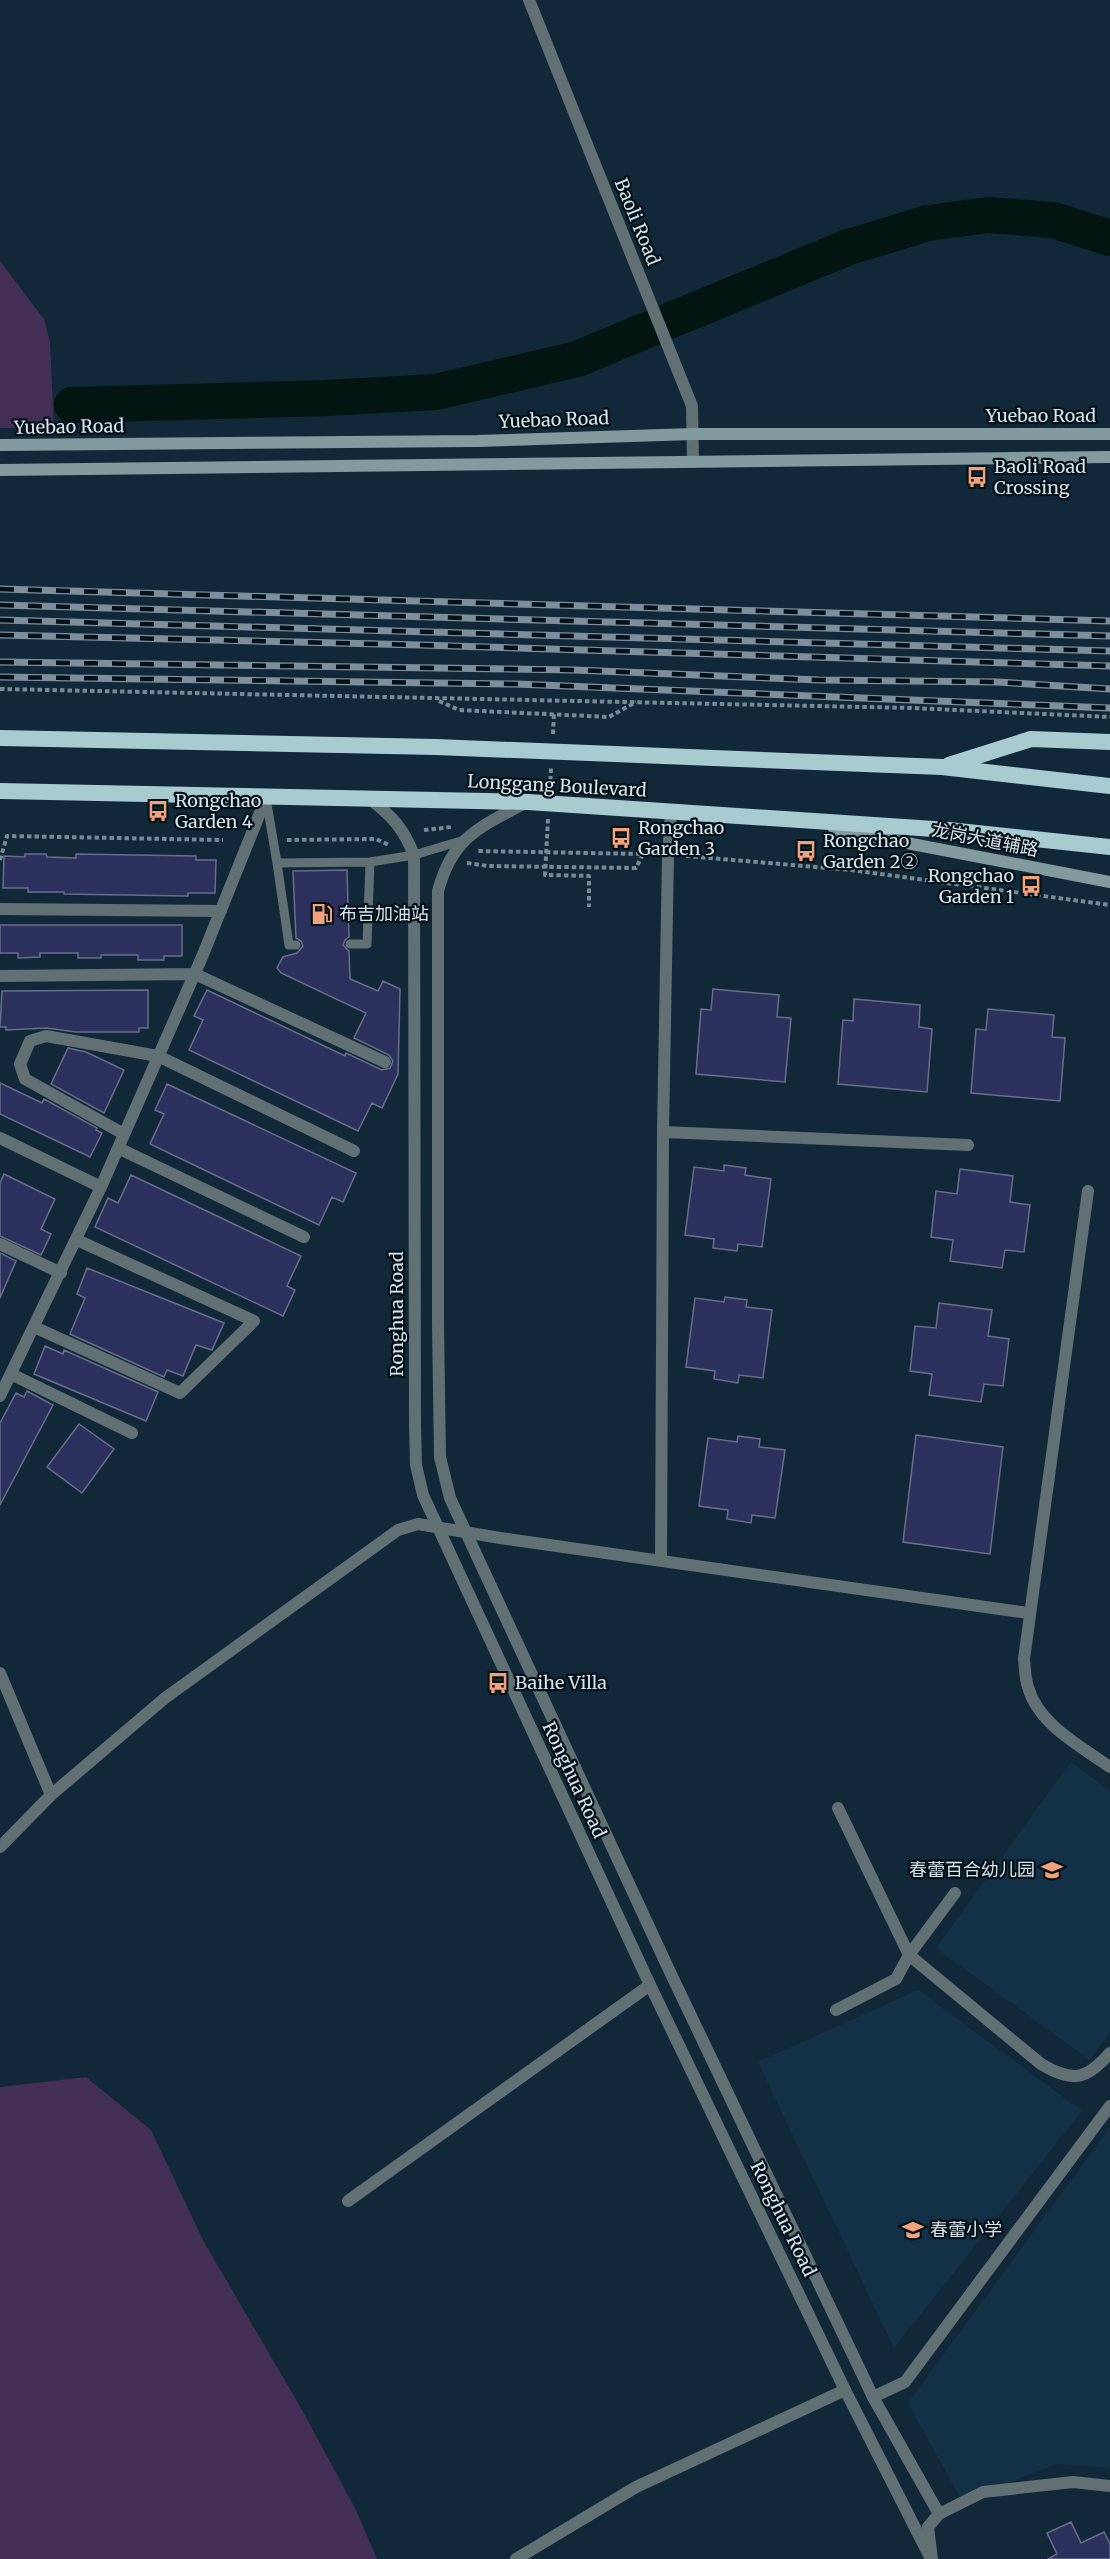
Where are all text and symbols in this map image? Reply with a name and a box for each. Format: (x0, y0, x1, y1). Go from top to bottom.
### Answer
street label: Baoli Road (610, 175, 665, 269)
street label: Yuebao Road (985, 404, 1096, 427)
street label: Yuebao Road (497, 406, 610, 433)
street label: Yuebao Road (13, 414, 125, 439)
place label: Baoli Road Crossing (994, 455, 1086, 499)
bus stop icon: Baoli Road Crossing (965, 465, 989, 489)
street label: Longgang Boulevard (467, 769, 647, 802)
place label: Rongchao Garden 4 (175, 789, 261, 833)
bus stop icon: Rongchao Garden 4 (146, 799, 170, 823)
place label: Rongchao Garden 3 (638, 816, 724, 860)
street label: 龙岗大道辅路 (930, 818, 1040, 861)
bus stop icon: Rongchao Garden 3 (609, 826, 633, 850)
place label: Rongchao Garden 2② (823, 829, 918, 873)
bus stop icon: Rongchao Garden 2② (794, 839, 818, 863)
place label: Rongchao Garden 1 (928, 864, 1014, 908)
bus stop icon: Rongchao Garden 1 (1019, 874, 1043, 898)
fuel station icon: 布吉加油站 (310, 902, 334, 926)
place label: 布吉加油站 (339, 902, 429, 925)
street label: Ronghua Road (385, 1251, 408, 1377)
bus stop icon: Baihe Villa (486, 1671, 510, 1695)
place label: Baihe Villa (515, 1671, 607, 1694)
street label: Ronghua Road (537, 1718, 611, 1842)
place label: 春蕾百合幼儿园 (909, 1858, 1035, 1881)
school or university icon: 春蕾百合幼儿园 (1040, 1858, 1064, 1882)
street label: Ronghua Road (746, 2157, 821, 2280)
school or university icon: 春蕾小学 (901, 2218, 925, 2242)
place label: 春蕾小学 (930, 2218, 1002, 2241)

